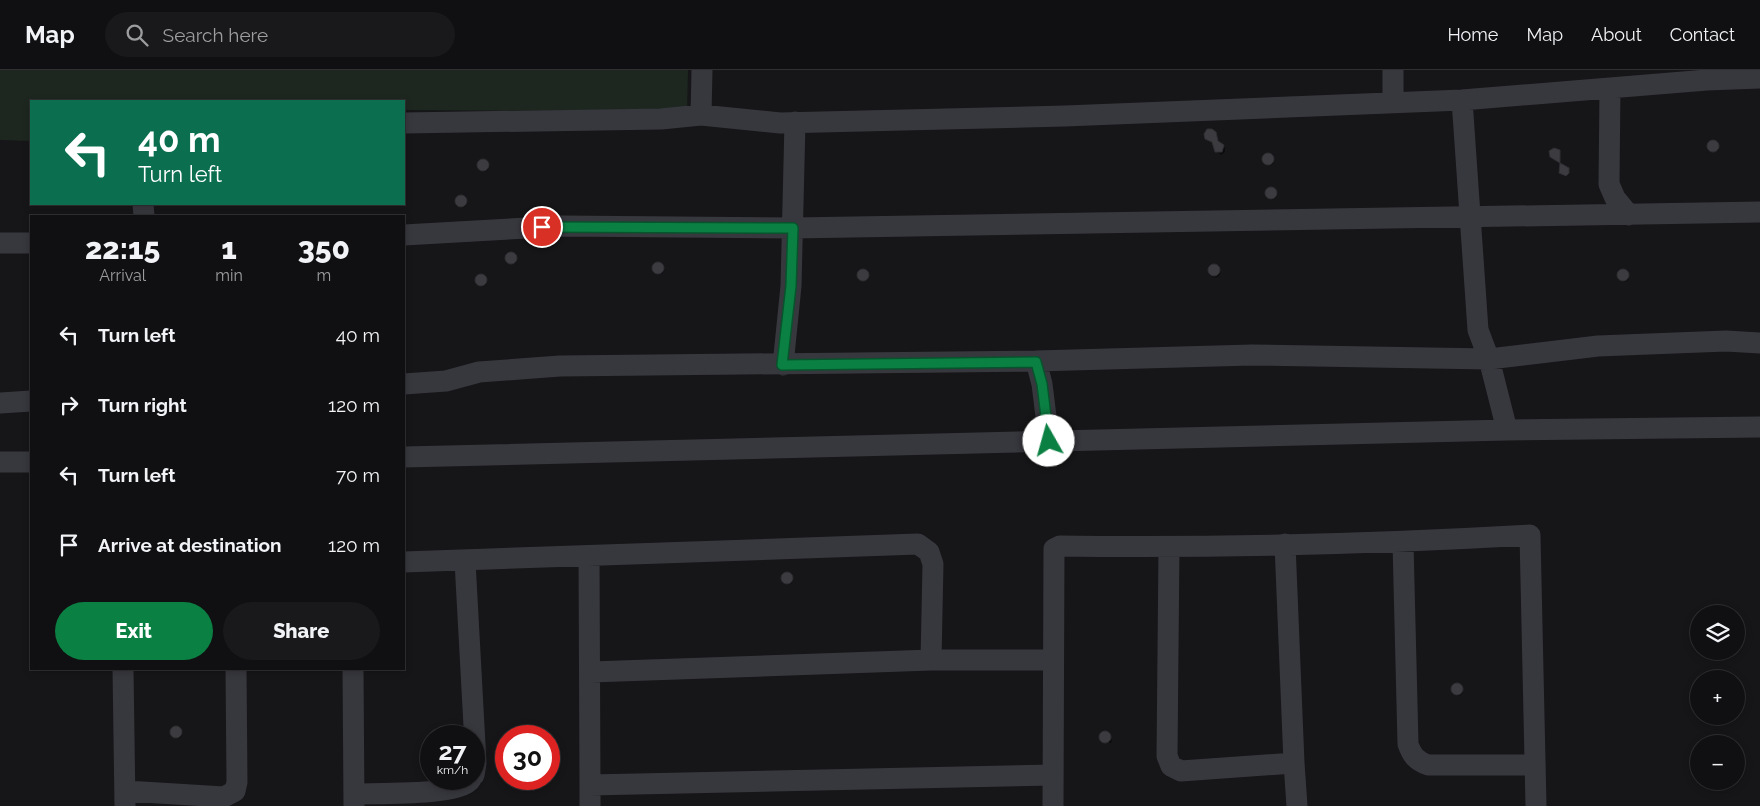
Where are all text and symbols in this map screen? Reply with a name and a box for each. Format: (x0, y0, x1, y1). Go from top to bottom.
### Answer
search box (105, 12, 455, 57)
text: Map (25, 20, 75, 49)
icon: search (123, 21, 151, 49)
text: Search here (163, 24, 268, 46)
text: Home (1447, 24, 1498, 45)
text: Map (1526, 24, 1563, 45)
text: About (1591, 24, 1642, 45)
text: Contact (1670, 24, 1735, 45)
text: 40 m (138, 119, 220, 160)
icon: left (55, 120, 120, 185)
text: Turn left (138, 161, 222, 187)
pin (521, 206, 563, 248)
icon: arrive (528, 213, 556, 241)
text: 22:15 (85, 231, 160, 266)
text: 1 (221, 231, 237, 266)
text: 350 (298, 231, 350, 266)
text: Arrival (99, 266, 146, 285)
text: min (215, 266, 243, 285)
text: m (317, 266, 331, 285)
icon: left (55, 321, 83, 349)
text: Turn left (98, 324, 175, 346)
text: 40 m (336, 324, 380, 346)
icon: right (55, 391, 83, 419)
text: Turn right (98, 394, 187, 416)
text: 120 m (328, 394, 380, 416)
position arrow (1022, 414, 1074, 466)
icon: left (55, 461, 83, 489)
text: Turn left (98, 464, 175, 486)
text: 70 m (336, 464, 380, 486)
icon: arrive (55, 531, 83, 559)
text: Arrive at destination (98, 534, 282, 556)
text: 120 m (328, 534, 380, 556)
button: Exit (55, 602, 213, 660)
button: Share (223, 602, 380, 660)
map controls (1690, 605, 1745, 790)
button: layers (1690, 605, 1745, 660)
button: + (1690, 670, 1745, 725)
speed limit sign: 30 (495, 725, 560, 790)
button: − (1690, 735, 1745, 790)
text: 27 (438, 736, 467, 766)
text: km/h (437, 763, 468, 777)

